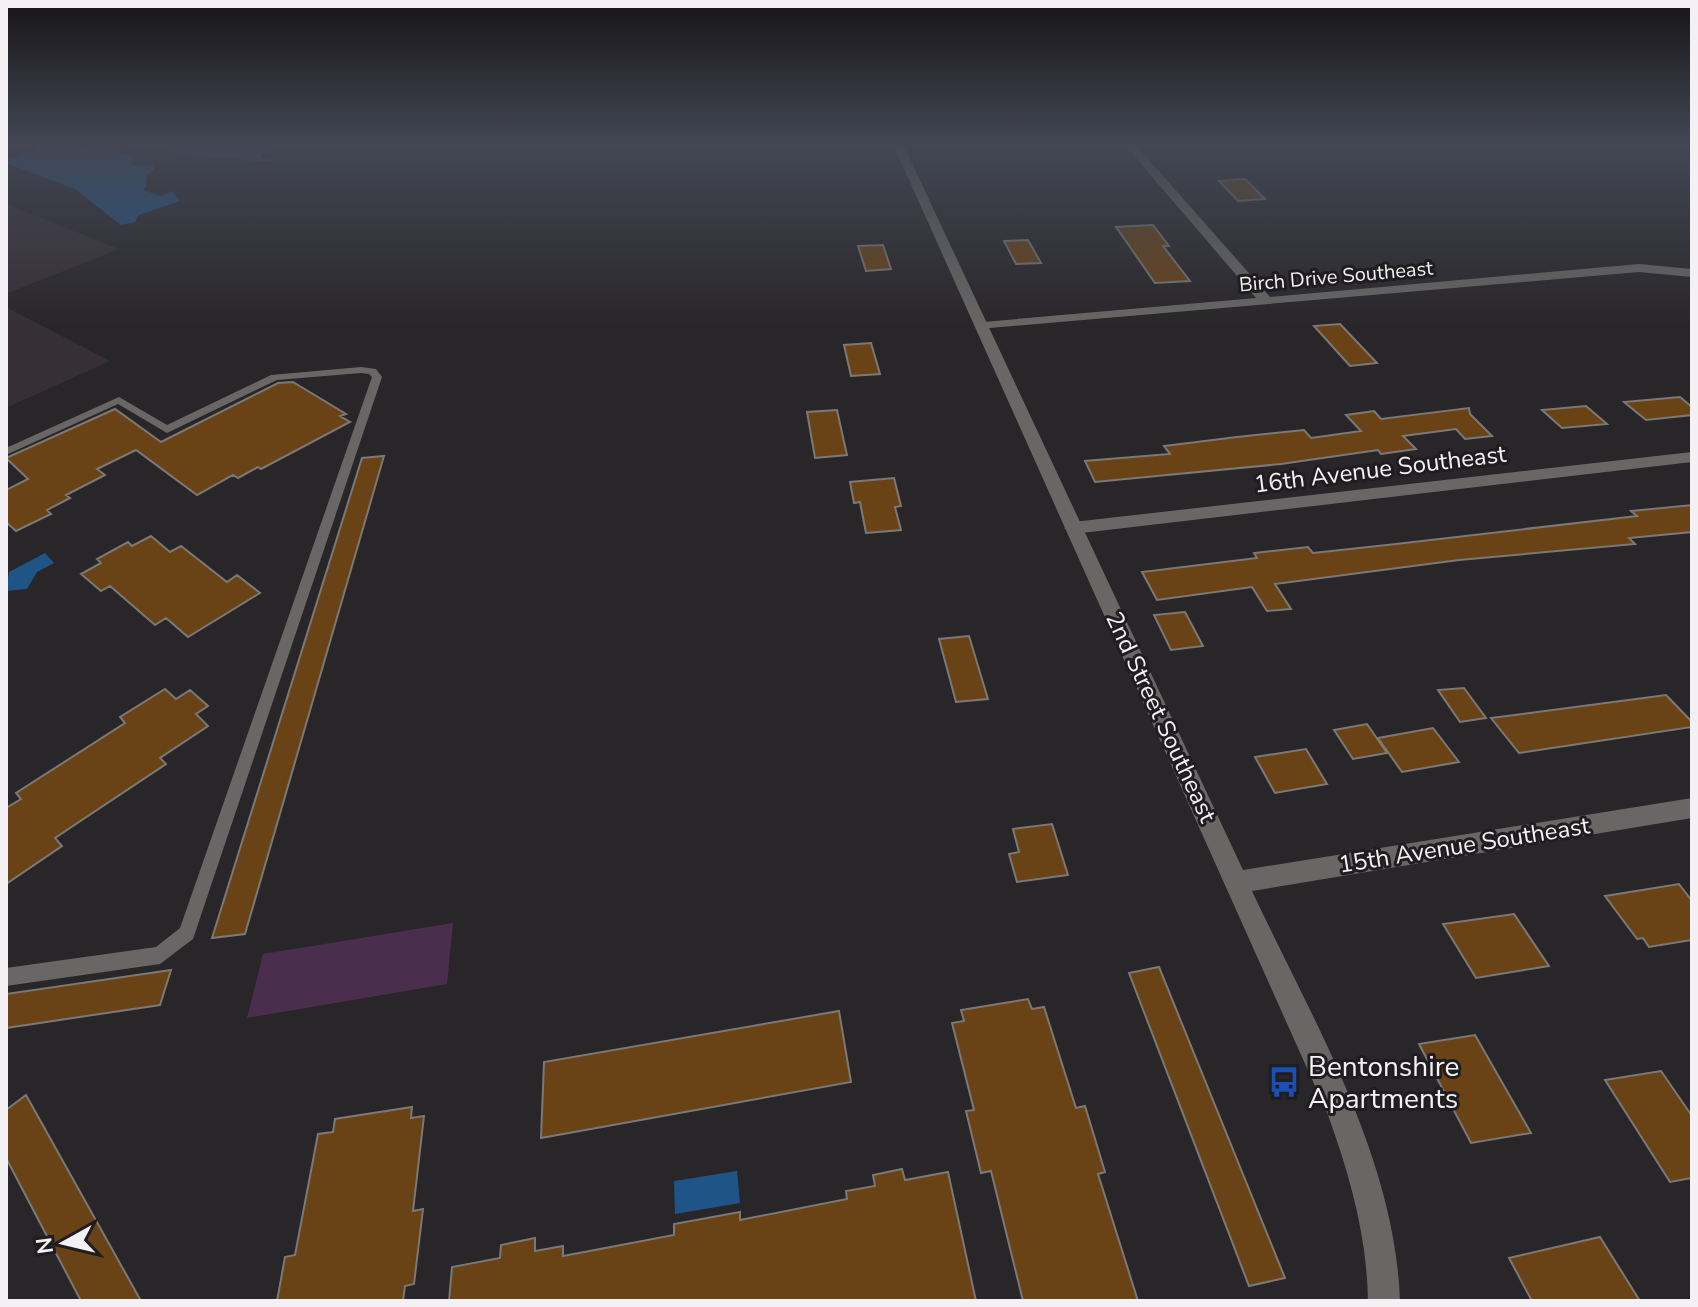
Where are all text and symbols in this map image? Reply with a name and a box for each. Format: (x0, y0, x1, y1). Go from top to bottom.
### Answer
street label: Birch Drive Southeast (1238, 254, 1435, 298)
street label: 16th Avenue Southeast (1252, 438, 1508, 500)
street label: 2nd Street Southeast (1098, 607, 1224, 828)
street label: 15th Avenue Southeast (1336, 809, 1592, 881)
place label: Bentonshire Apartments (1308, 1048, 1459, 1118)
bus stop icon: Bentonshire Apartments (1267, 1065, 1301, 1099)
north arrow (24, 1203, 104, 1283)
text: N (29, 1235, 61, 1256)

